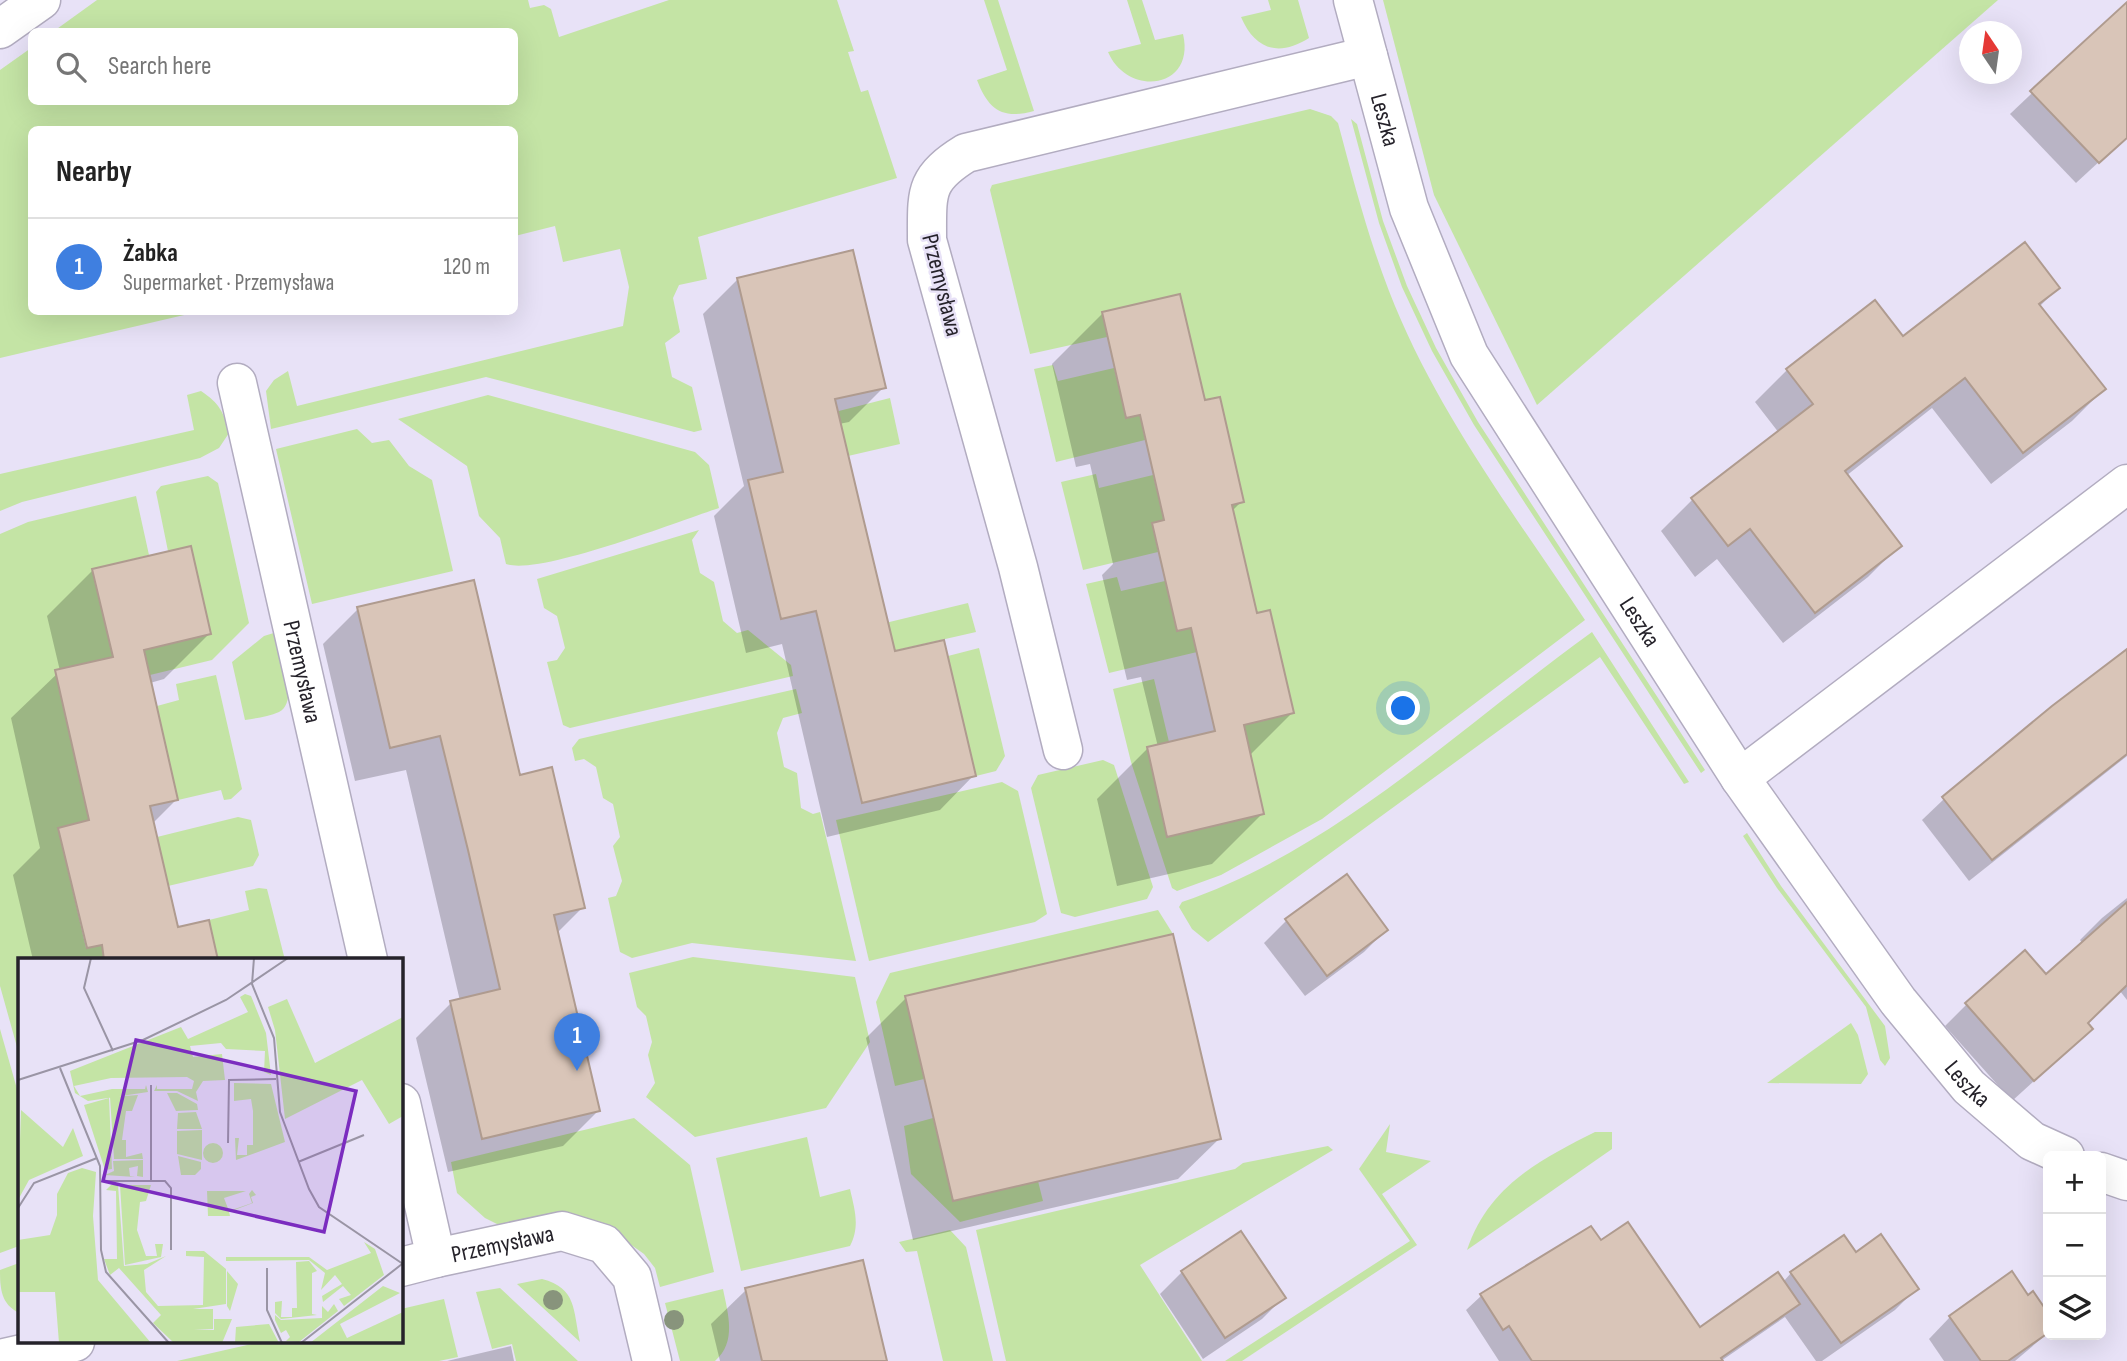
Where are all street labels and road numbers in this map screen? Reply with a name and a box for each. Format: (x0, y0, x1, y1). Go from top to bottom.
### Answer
street label: Leszka (1364, 90, 1406, 149)
street label: Przemysława (915, 231, 969, 339)
street label: Leszka (1613, 591, 1667, 652)
street label: Przemysława (277, 618, 328, 726)
street label: Leszka (1939, 1054, 1996, 1113)
street label: Przemysława (448, 1219, 557, 1269)

